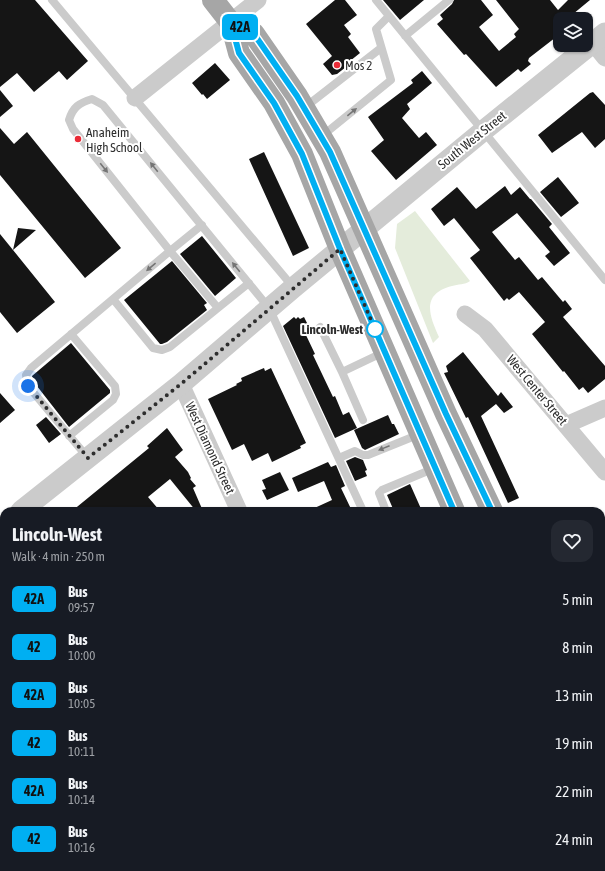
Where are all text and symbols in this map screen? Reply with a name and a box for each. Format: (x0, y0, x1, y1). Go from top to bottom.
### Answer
map controls (553, 12, 593, 52)
button: layers (553, 12, 593, 52)
line badge: 42A (217, 14, 263, 40)
text: 42A (230, 19, 250, 35)
place label: Mos 2 (345, 58, 372, 73)
marker: Mos 2 (332, 60, 342, 70)
one-way arrow (346, 108, 357, 117)
street label: South West Street (435, 108, 509, 172)
place label: Anaheim High School (86, 125, 143, 155)
marker: Anaheim High School (73, 134, 83, 144)
one-way arrow (149, 161, 158, 172)
one-way arrow (100, 163, 108, 174)
one-way arrow (146, 262, 157, 271)
one-way arrow (231, 262, 240, 273)
marker: Lincoln-West (366, 320, 384, 338)
place label: Lincoln-West (301, 322, 363, 337)
street label: West Center Street (503, 352, 571, 428)
your location (18, 376, 38, 396)
street label: West Diamond Street (182, 400, 238, 497)
one-way arrow (378, 446, 390, 452)
button: heart (551, 520, 593, 562)
text: Lincoln-West (12, 523, 102, 545)
text: Walk · 4 min · 250 m (12, 549, 105, 564)
text: Bus (68, 583, 88, 600)
text: 42A (24, 591, 44, 607)
text: 5 min (562, 591, 593, 608)
text: 09:57 (68, 600, 95, 615)
text: Bus (68, 631, 88, 648)
text: 42 (27, 639, 41, 655)
text: 8 min (562, 639, 593, 656)
text: 10:00 (68, 648, 95, 663)
text: Bus (68, 679, 88, 696)
text: 42A (24, 687, 44, 703)
text: 13 min (555, 687, 593, 704)
text: 10:05 (68, 696, 95, 711)
text: Bus (68, 727, 88, 744)
text: 42 (27, 735, 41, 751)
text: 19 min (555, 735, 593, 752)
text: 10:11 (68, 744, 95, 759)
text: Bus (68, 775, 88, 792)
text: 42A (24, 783, 44, 799)
text: 22 min (555, 783, 593, 800)
text: 10:14 (68, 792, 95, 807)
text: Bus (68, 823, 88, 840)
text: 42 (27, 831, 41, 847)
text: 24 min (555, 831, 593, 848)
text: 10:16 (68, 840, 95, 855)

